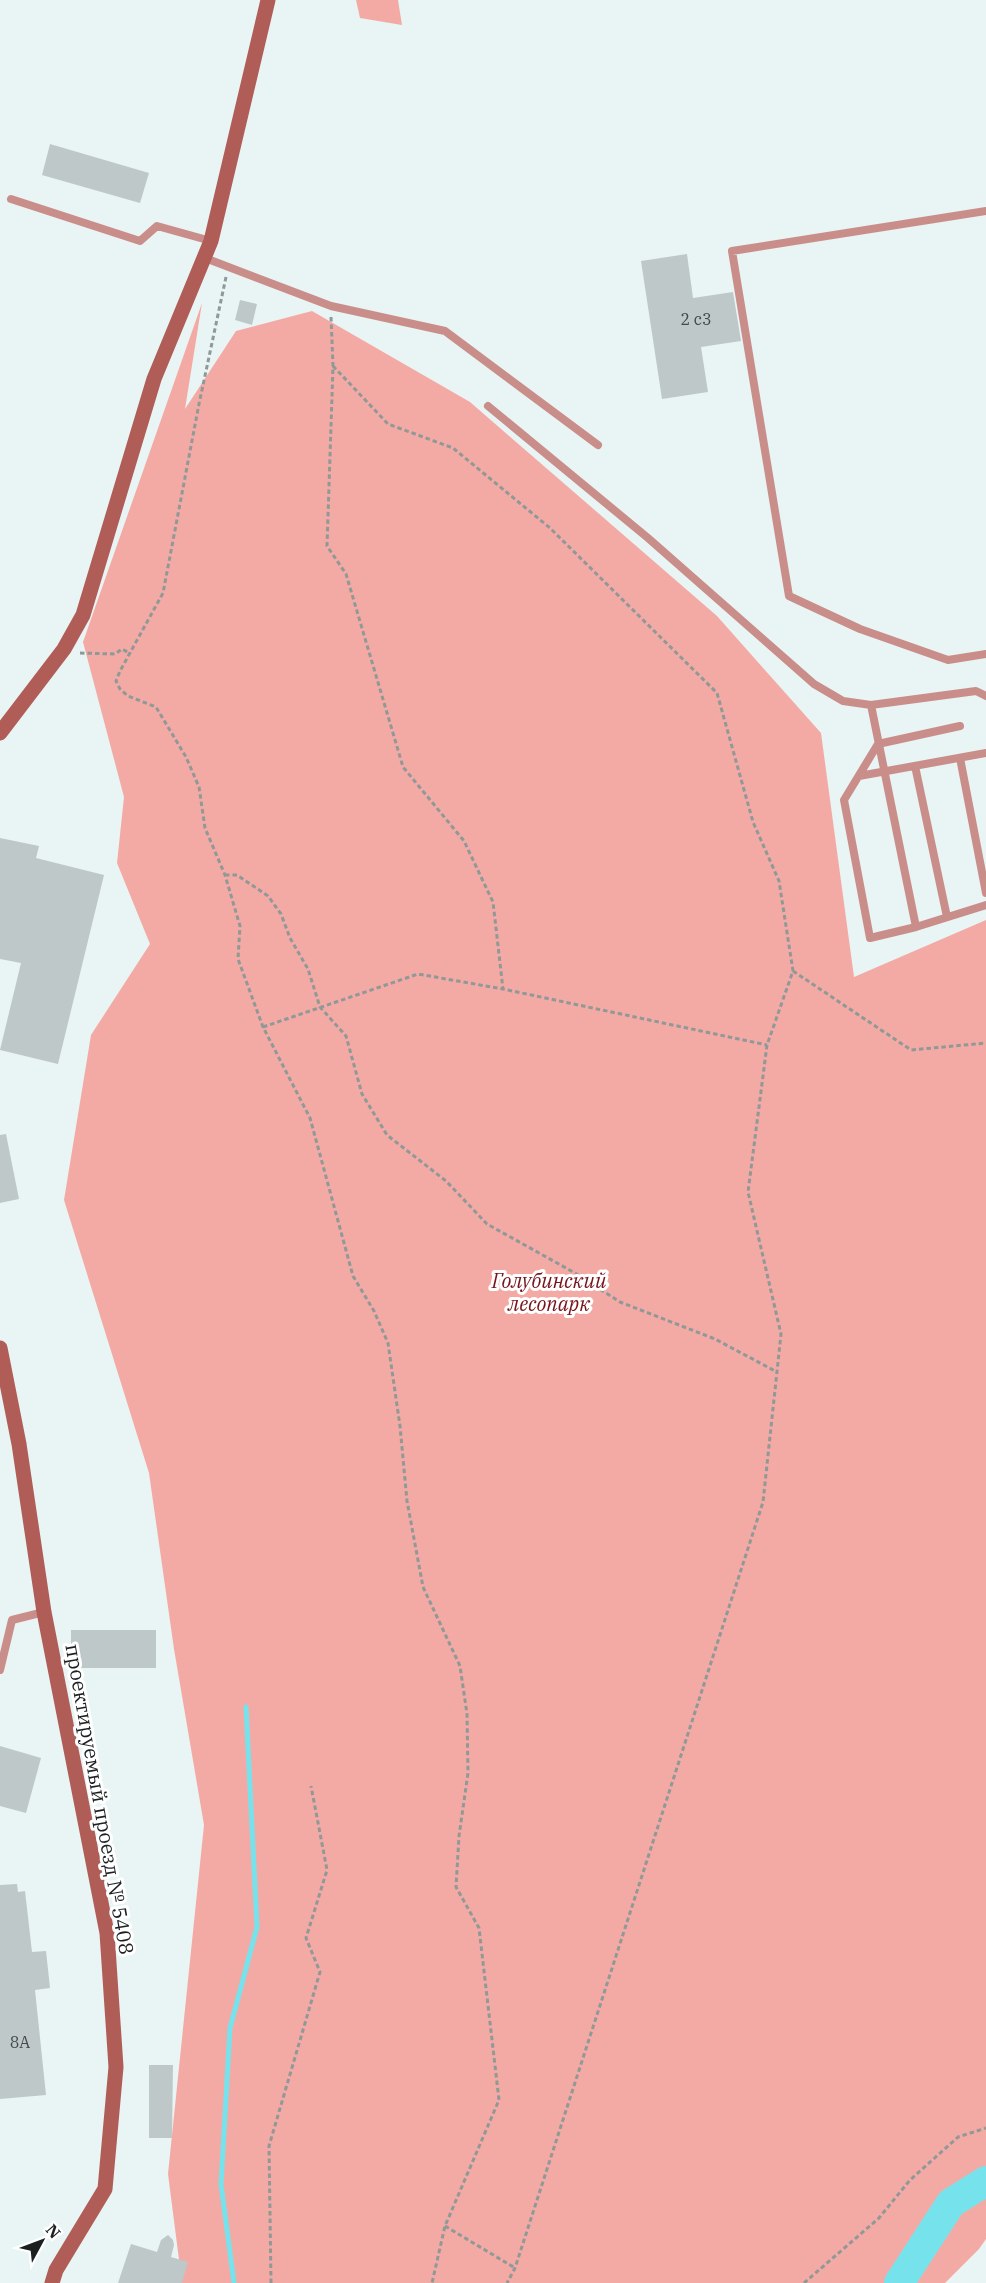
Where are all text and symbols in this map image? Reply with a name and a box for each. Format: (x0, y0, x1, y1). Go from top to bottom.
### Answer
house number: 2 с3 (680, 309, 712, 329)
park label: Голубинский лесопарк (491, 1267, 607, 1317)
street label: проектируемый проезд № 5408 (59, 1641, 141, 1957)
house number: 8А (10, 2032, 30, 2052)
north arrow (12, 2211, 72, 2271)
text: N (42, 2220, 65, 2242)

